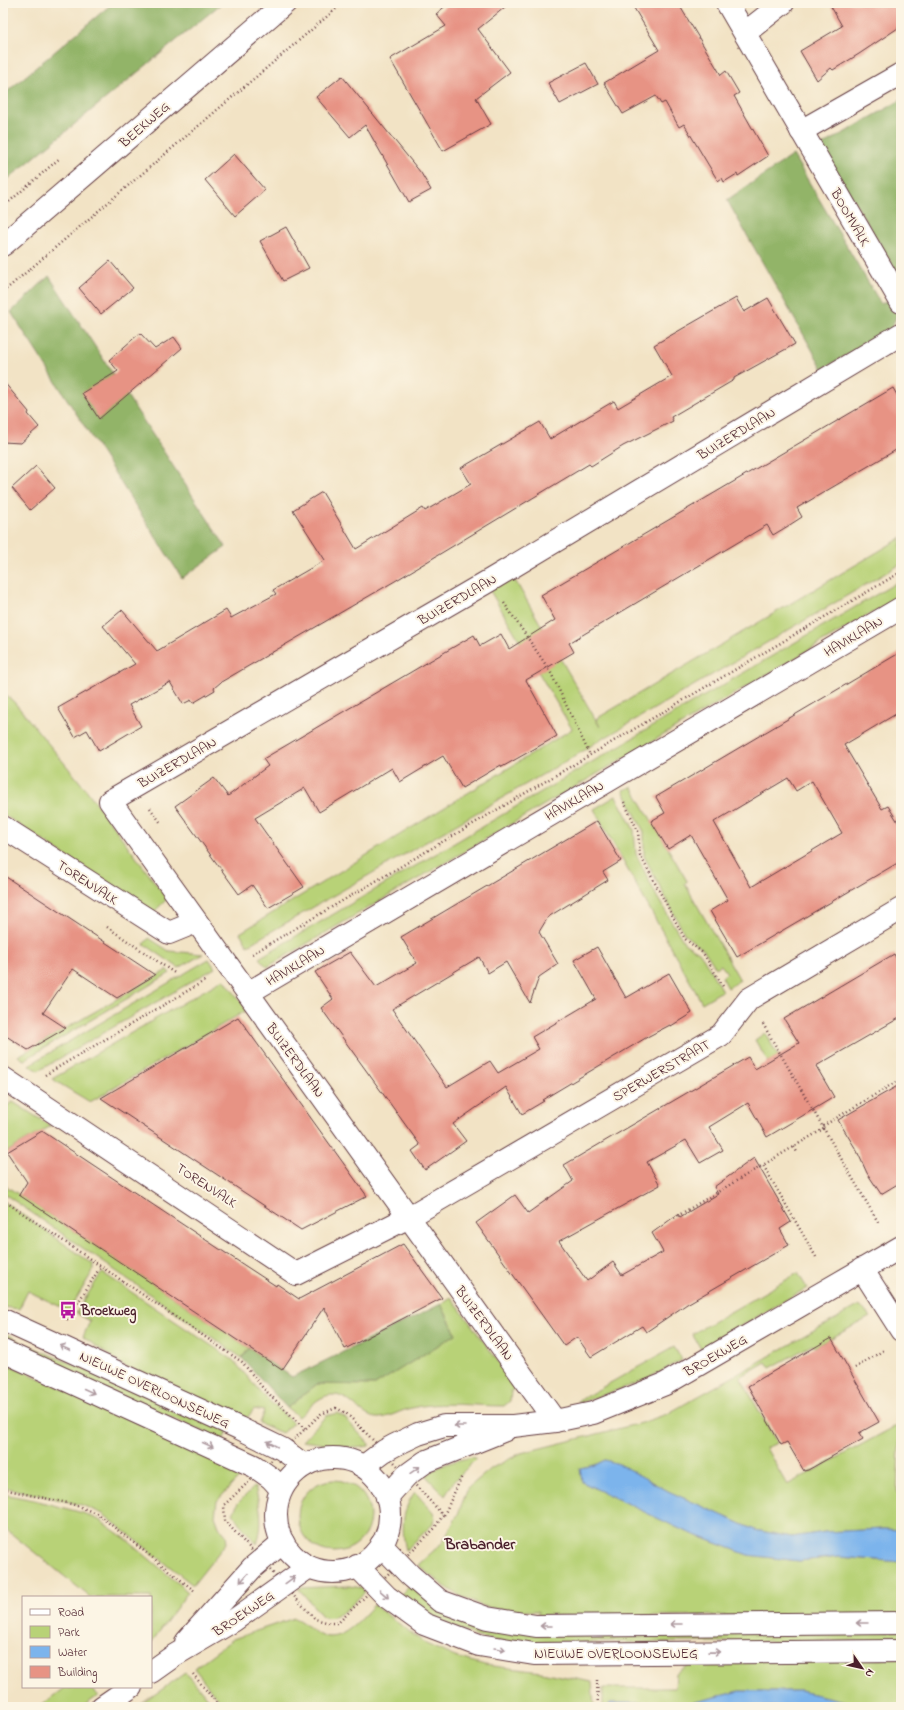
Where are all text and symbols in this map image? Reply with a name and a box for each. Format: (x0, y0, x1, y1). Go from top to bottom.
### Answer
street label: BEEKWEG (114, 97, 175, 154)
street label: BOOMVALK (824, 184, 875, 251)
street label: BUIZERDLAAN (693, 403, 780, 466)
street label: BUIZERDLAAN (414, 569, 501, 632)
street label: HAVIKLAAN (820, 611, 887, 663)
street label: BUIZERDLAAN (134, 732, 221, 795)
street label: HAVIKLAAN (541, 776, 608, 827)
street label: TORENVALK (52, 856, 122, 911)
street label: HAVIKLAAN (262, 940, 329, 992)
street label: BUIZERDLAAN (260, 1018, 329, 1103)
street label: SPERWERSTRAAT (609, 1035, 714, 1108)
street label: TORENVALK (171, 1159, 241, 1214)
street label: BUIZERDLAAN (449, 1281, 518, 1366)
bus stop icon: Broekweg (58, 1300, 78, 1320)
place label: Broekweg (80, 1301, 137, 1324)
street label: BROEKWEG (679, 1330, 751, 1383)
one-way arrow (59, 1344, 71, 1351)
street label: NIEUWE OVERLOONSEWEG (76, 1346, 233, 1435)
one-way arrow (83, 1388, 95, 1395)
one-way arrow (454, 1422, 467, 1430)
one-way arrow (266, 1439, 278, 1447)
one-way arrow (201, 1442, 213, 1449)
one-way arrow (409, 1466, 420, 1474)
district label: Brabander (444, 1533, 516, 1557)
one-way arrow (239, 1573, 248, 1583)
one-way arrow (284, 1576, 295, 1584)
street label: BROEKWEG (208, 1586, 279, 1643)
one-way arrow (379, 1589, 389, 1598)
legend (22, 1596, 152, 1688)
text: Road (58, 1604, 84, 1622)
one-way arrow (856, 1619, 869, 1627)
one-way arrow (670, 1620, 683, 1628)
one-way arrow (540, 1622, 553, 1629)
text: Park (58, 1624, 80, 1642)
text: Water (58, 1644, 87, 1662)
street label: NIEUWE OVERLOONSEWEG (534, 1644, 698, 1665)
one-way arrow (493, 1645, 506, 1653)
one-way arrow (707, 1648, 720, 1656)
north arrow (842, 1648, 882, 1688)
text: Building (57, 1664, 97, 1683)
text: N (861, 1665, 878, 1681)

